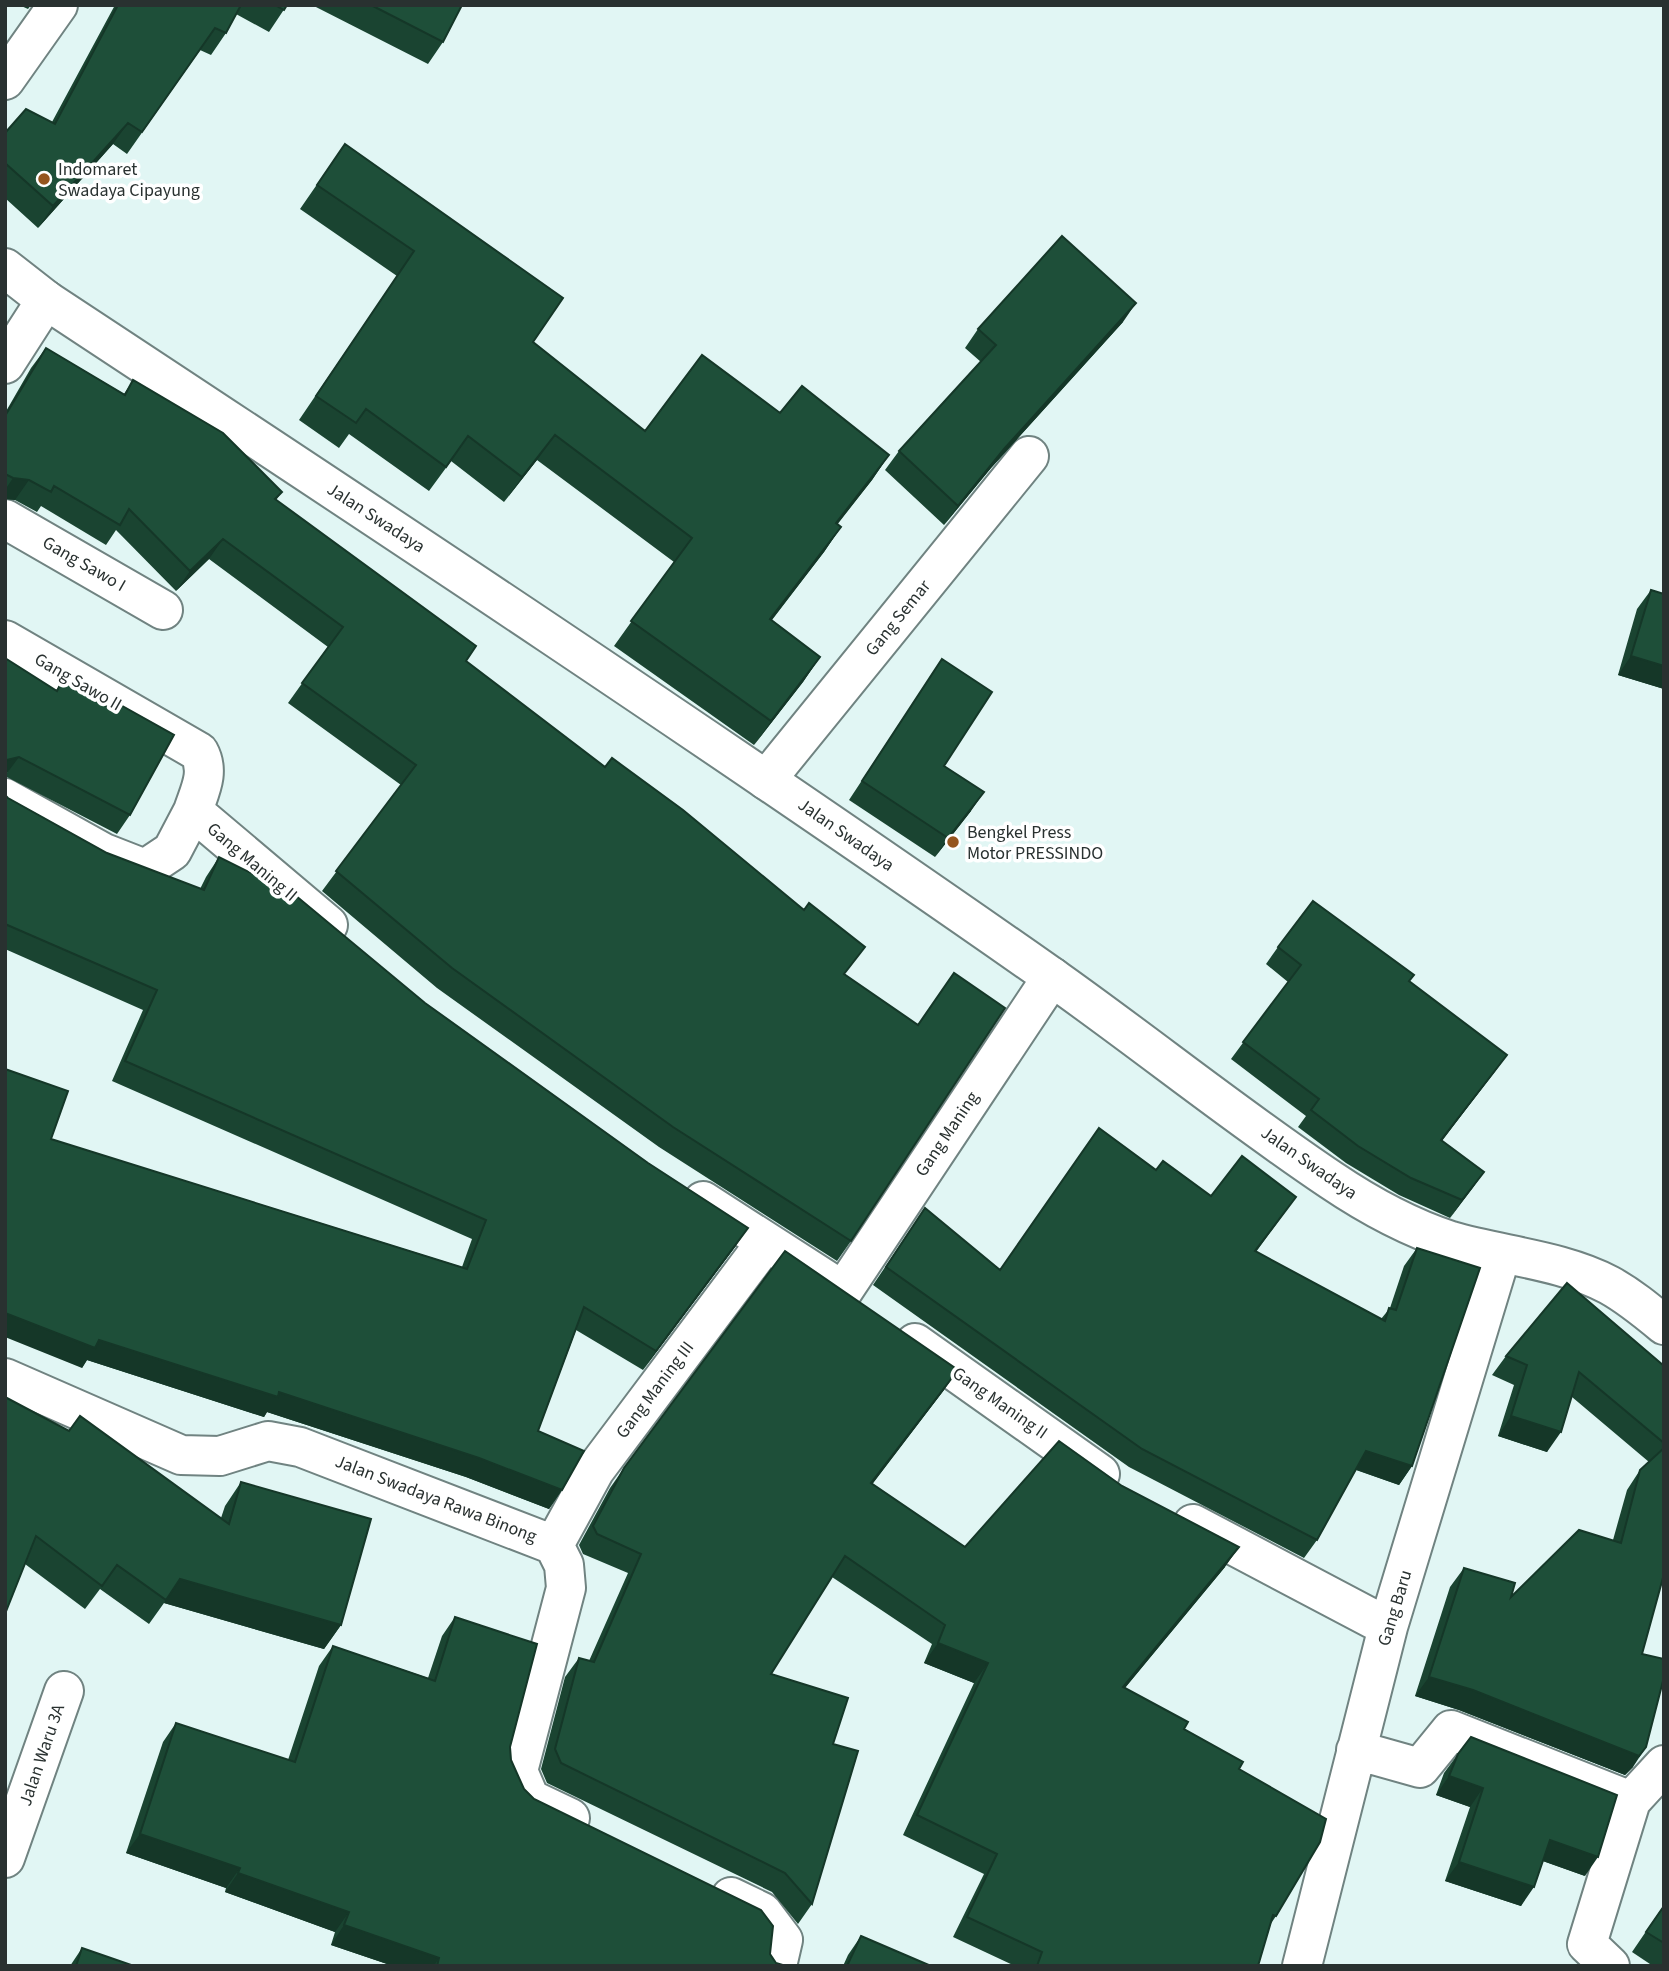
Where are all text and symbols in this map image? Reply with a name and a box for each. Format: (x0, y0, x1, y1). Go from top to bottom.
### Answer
place label: Indomaret Swadaya Cipayung (58, 157, 200, 203)
marker: Indomaret Swadaya Cipayung (36, 171, 52, 187)
street label: Jalan Swadaya (322, 477, 430, 559)
street label: Gang Sawo I (38, 530, 130, 598)
street label: Gang Semar (859, 574, 937, 661)
street label: Gang Sawo II (30, 647, 126, 717)
street label: Jalan Swadaya (793, 793, 899, 877)
street label: Gang Maning II (201, 817, 303, 907)
place label: Bengkel Press Motor PRESSINDO (967, 820, 1103, 866)
marker: Bengkel Press Motor PRESSINDO (945, 834, 961, 850)
street label: Gang Maning (909, 1086, 985, 1182)
street label: Jalan Swadaya (1256, 1121, 1362, 1205)
street label: Gang Maning III (610, 1336, 700, 1444)
street label: Gang Maning II (947, 1361, 1053, 1445)
street label: Jalan Swadaya Rawa Binong (332, 1449, 540, 1549)
street label: Gang Baru (1372, 1567, 1418, 1649)
street label: Jalan Waru 3A (13, 1701, 71, 1809)

